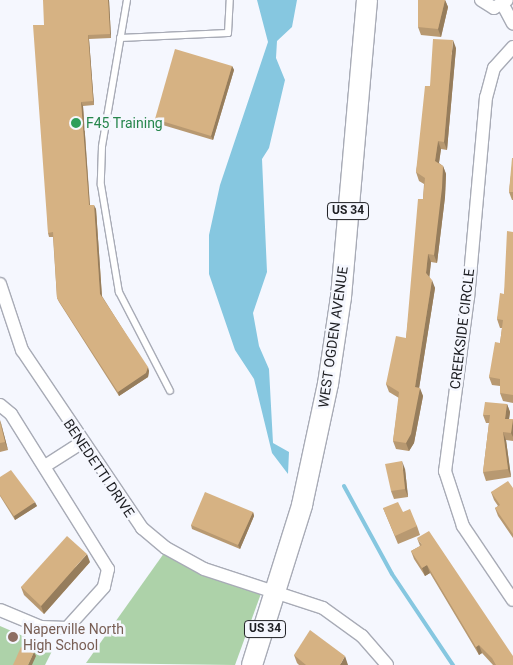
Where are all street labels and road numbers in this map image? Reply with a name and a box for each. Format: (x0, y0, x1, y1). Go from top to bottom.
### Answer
road number: US 34 (327, 202, 369, 220)
street label: WEST OGDEN AVENUE (315, 265, 351, 409)
street label: CREEKSIDE CIRCLE (446, 268, 478, 390)
street label: BENEDETTI DRIVE (60, 416, 138, 520)
road number: US 34 (244, 620, 286, 638)

